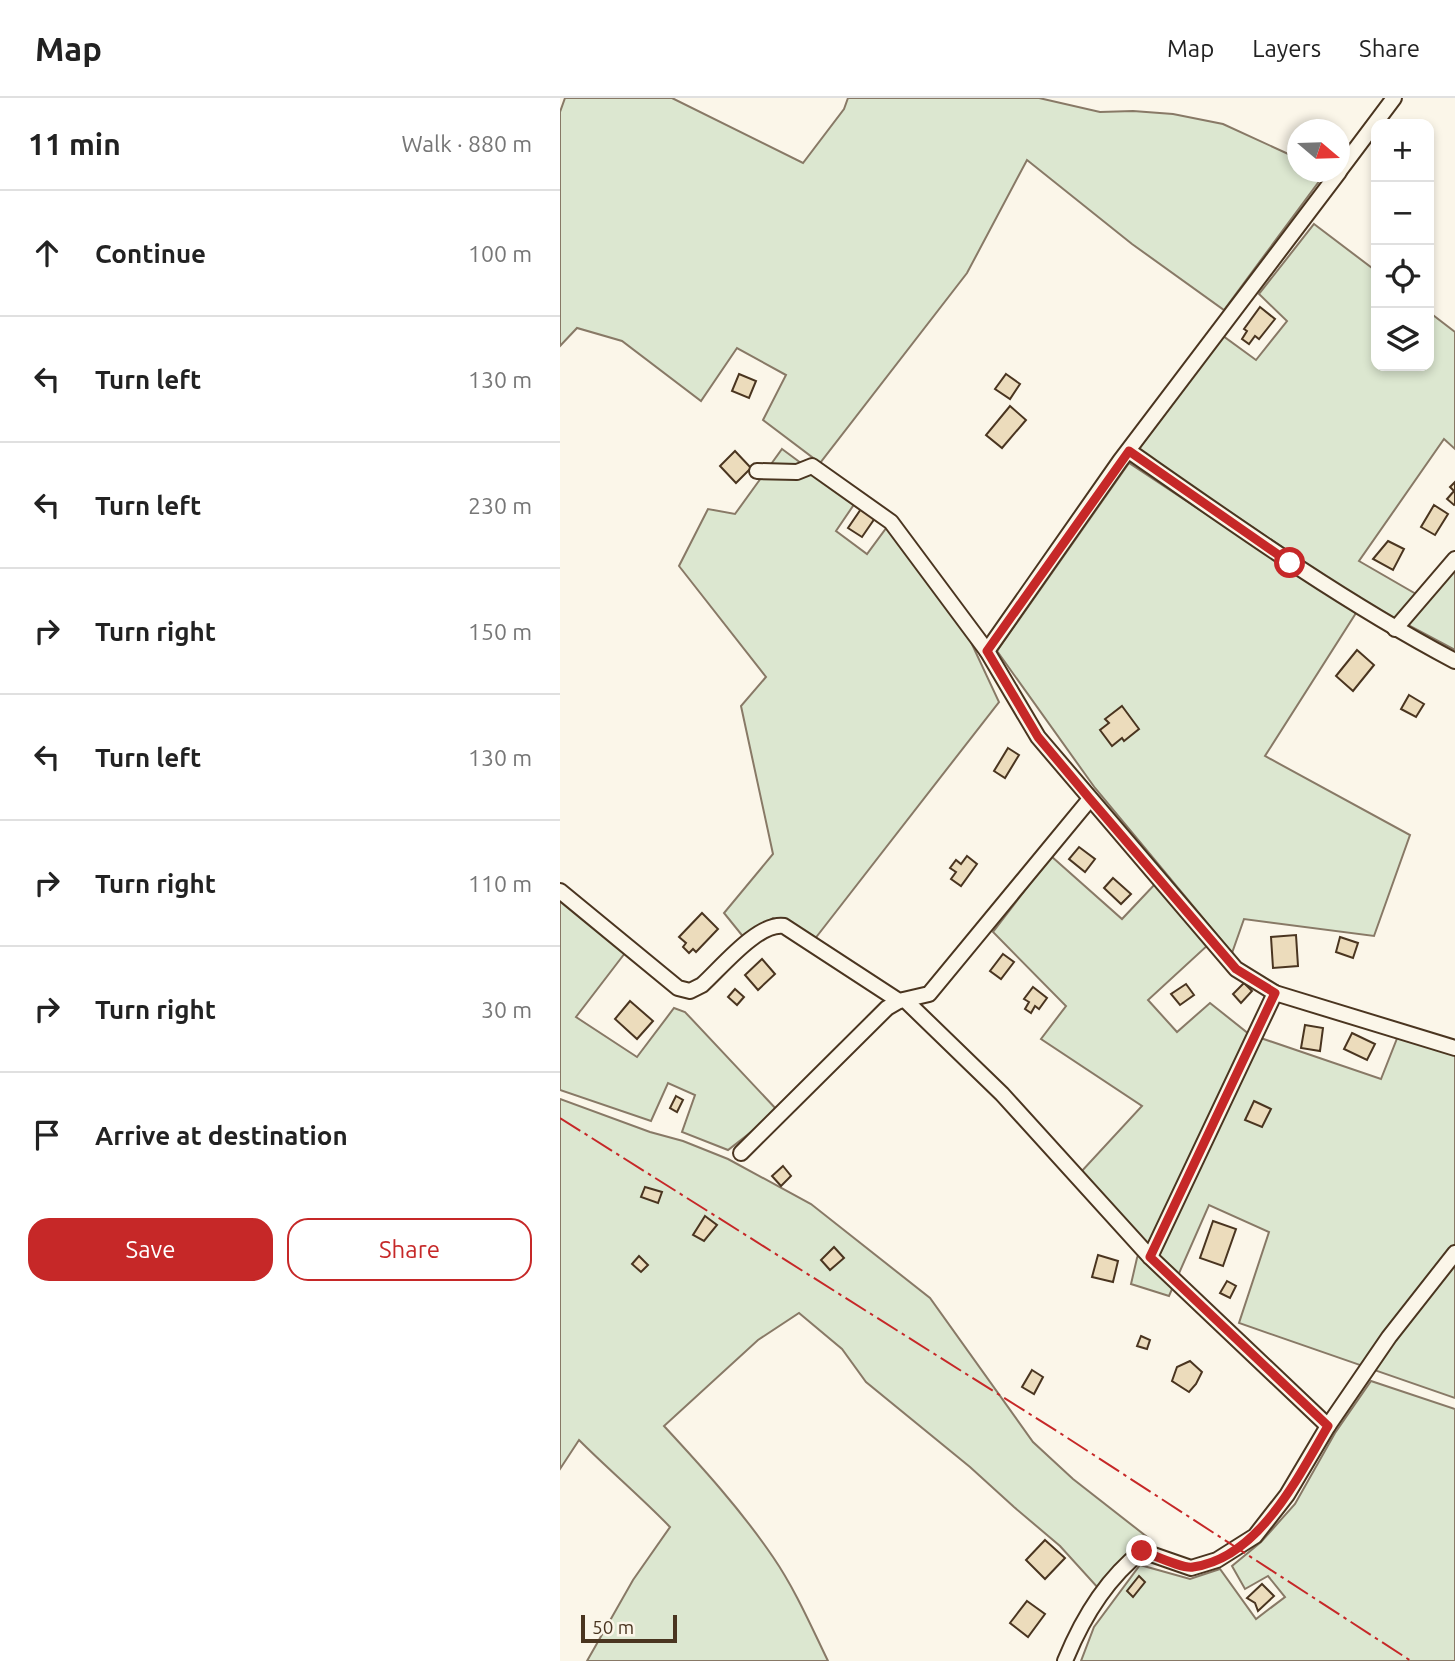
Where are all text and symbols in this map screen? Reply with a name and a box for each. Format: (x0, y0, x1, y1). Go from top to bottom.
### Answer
text: Map (35, 30, 102, 67)
text: Map (1167, 35, 1214, 62)
text: Layers (1252, 35, 1321, 62)
text: Share (1359, 35, 1420, 62)
north arrow (1287, 119, 1350, 182)
map controls (1371, 119, 1434, 371)
button: + (1371, 119, 1434, 182)
text: 11 min (28, 127, 121, 161)
text: Walk · 880 m (401, 131, 532, 156)
button: − (1371, 182, 1434, 245)
icon: ahead (28, 234, 66, 272)
text: Continue (95, 239, 206, 268)
text: 100 m (468, 241, 532, 266)
button: locate (1371, 245, 1434, 308)
button: layers (1371, 308, 1434, 371)
icon: left (28, 360, 66, 398)
text: Turn left (95, 365, 201, 394)
text: 130 m (468, 367, 532, 392)
icon: left (28, 486, 66, 524)
text: Turn left (95, 491, 201, 520)
text: 230 m (468, 493, 532, 518)
route start (1274, 547, 1305, 578)
icon: right (28, 612, 66, 650)
text: Turn right (95, 617, 216, 646)
text: 150 m (468, 619, 532, 644)
icon: left (28, 738, 66, 776)
text: Turn left (95, 743, 201, 772)
text: 130 m (468, 745, 532, 770)
icon: right (28, 864, 66, 902)
text: Turn right (95, 869, 216, 898)
text: 110 m (468, 871, 532, 896)
icon: right (28, 990, 66, 1028)
text: Turn right (95, 995, 216, 1024)
text: 30 m (481, 997, 532, 1022)
icon: arrive (28, 1116, 66, 1154)
text: Arrive at destination (95, 1121, 348, 1150)
button: Save (28, 1218, 273, 1281)
button: Share (287, 1218, 532, 1281)
route end (1126, 1535, 1157, 1566)
scale bar (581, 1612, 677, 1644)
text: 50 m (592, 1616, 634, 1638)

